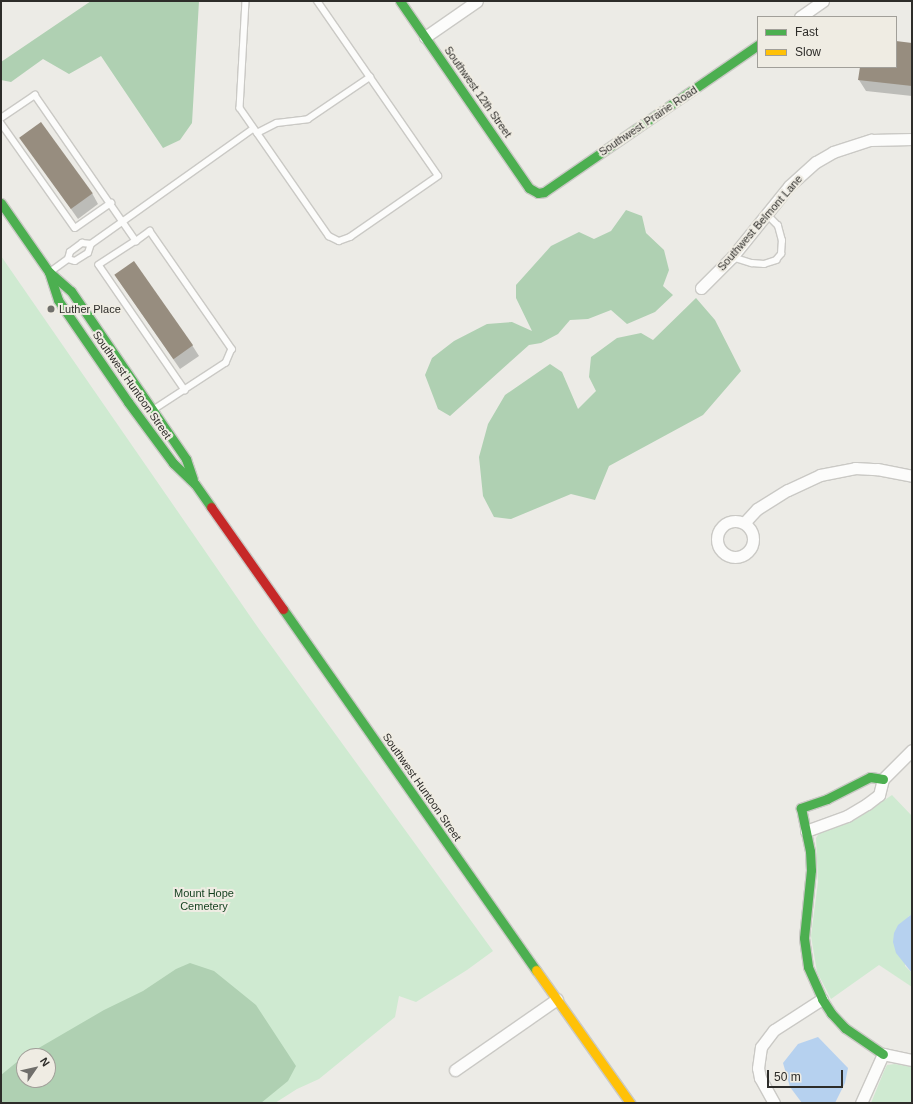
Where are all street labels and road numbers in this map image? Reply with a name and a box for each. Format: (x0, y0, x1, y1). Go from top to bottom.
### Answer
street label: Southwest 12th Street (442, 44, 514, 140)
street label: Southwest Prairie Road (596, 83, 700, 159)
street label: Southwest Belmont Lane (715, 173, 805, 273)
street label: Southwest Huntoon Street (90, 329, 174, 441)
street label: Southwest Huntoon Street (380, 731, 464, 843)

